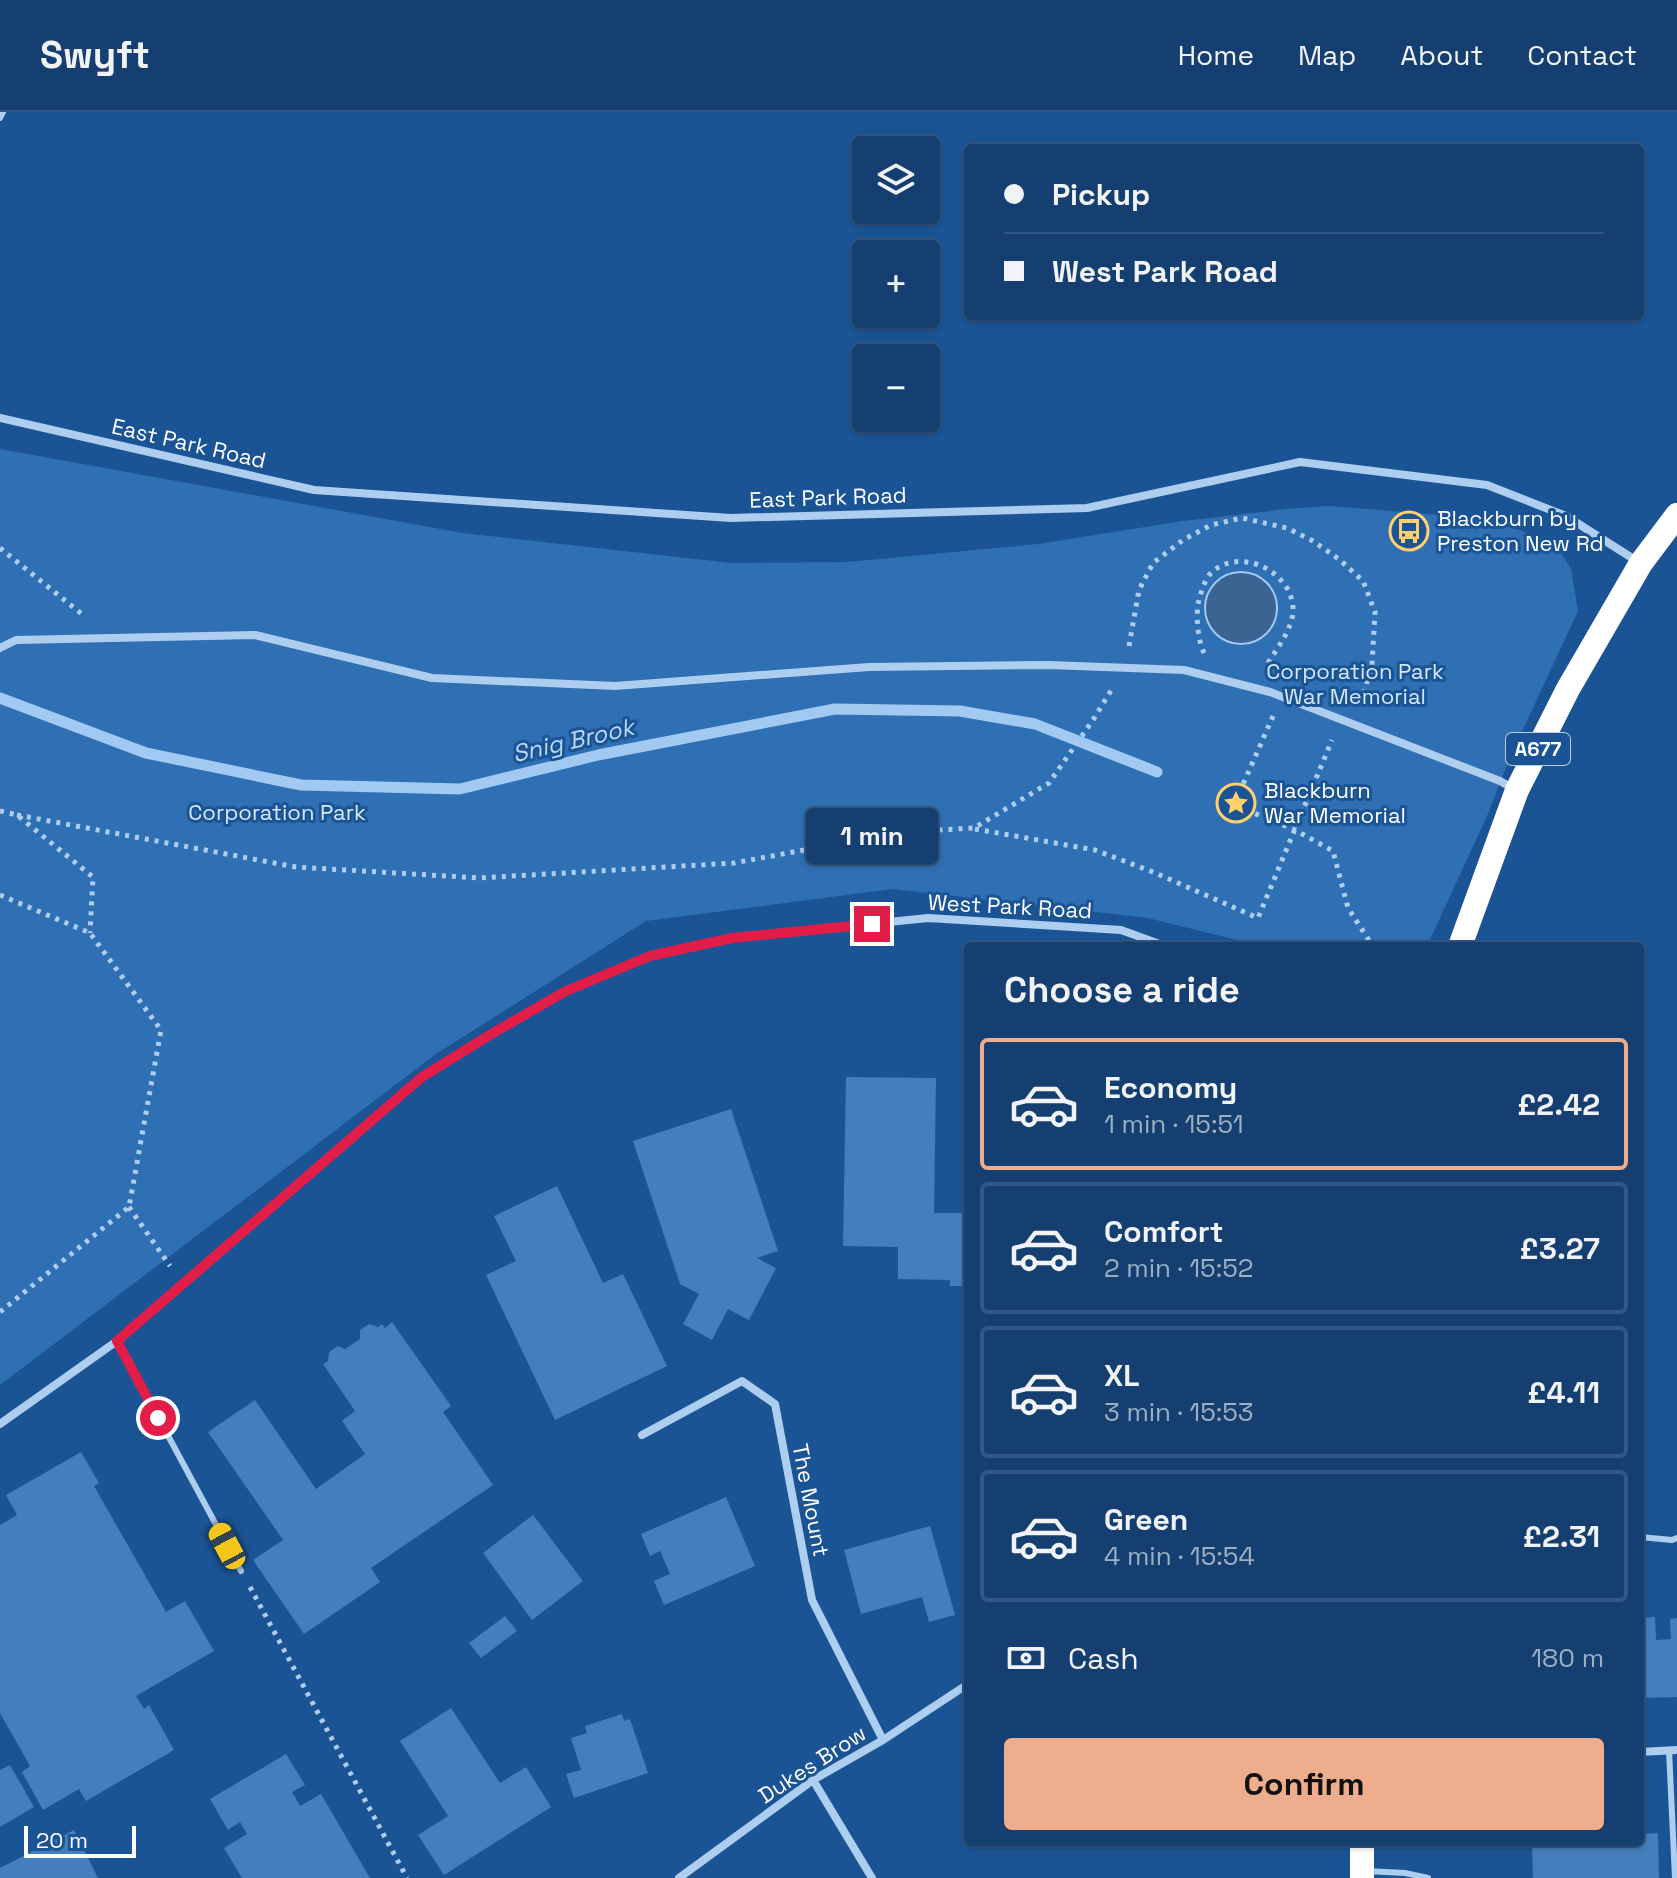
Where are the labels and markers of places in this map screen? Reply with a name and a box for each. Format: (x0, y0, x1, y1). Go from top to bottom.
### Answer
place label: Blackburn by Preston New Rd (1437, 504, 1604, 557)
bus stop icon: Blackburn by Preston New Rd (1388, 510, 1430, 552)
place label: Blackburn War Memorial (1264, 776, 1406, 829)
place icon: Blackburn War Memorial (1215, 782, 1257, 824)

